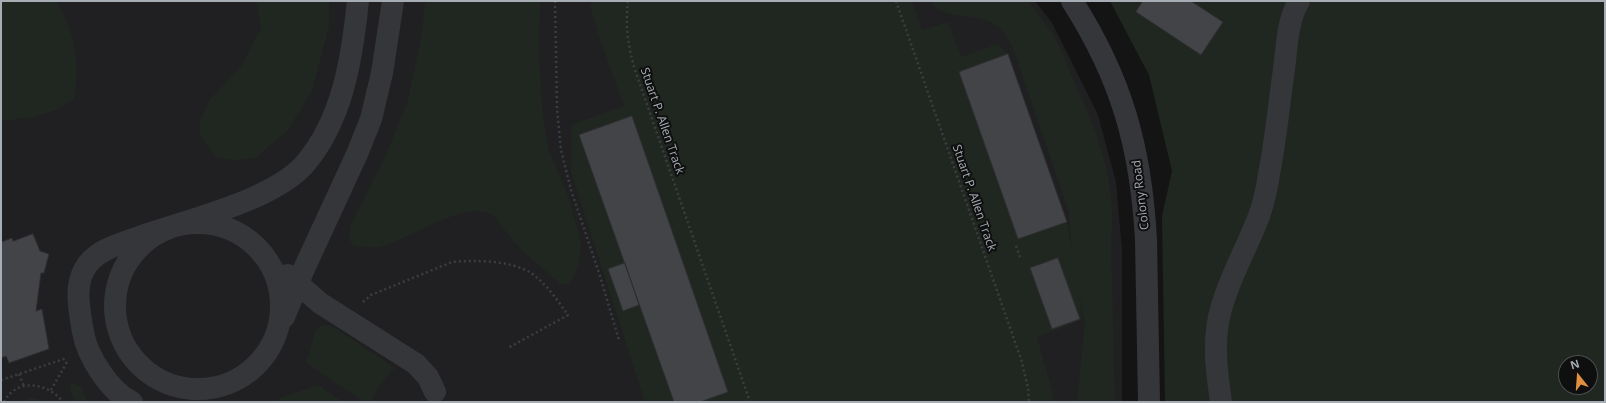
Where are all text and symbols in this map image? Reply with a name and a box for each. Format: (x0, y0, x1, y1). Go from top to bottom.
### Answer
street label: Stuart P. Allen Track (637, 66, 687, 176)
street label: Stuart P. Allen Track (949, 143, 999, 253)
street label: Colony Road (1130, 159, 1152, 231)
north arrow (1558, 355, 1598, 395)
text: N (1568, 356, 1581, 372)

